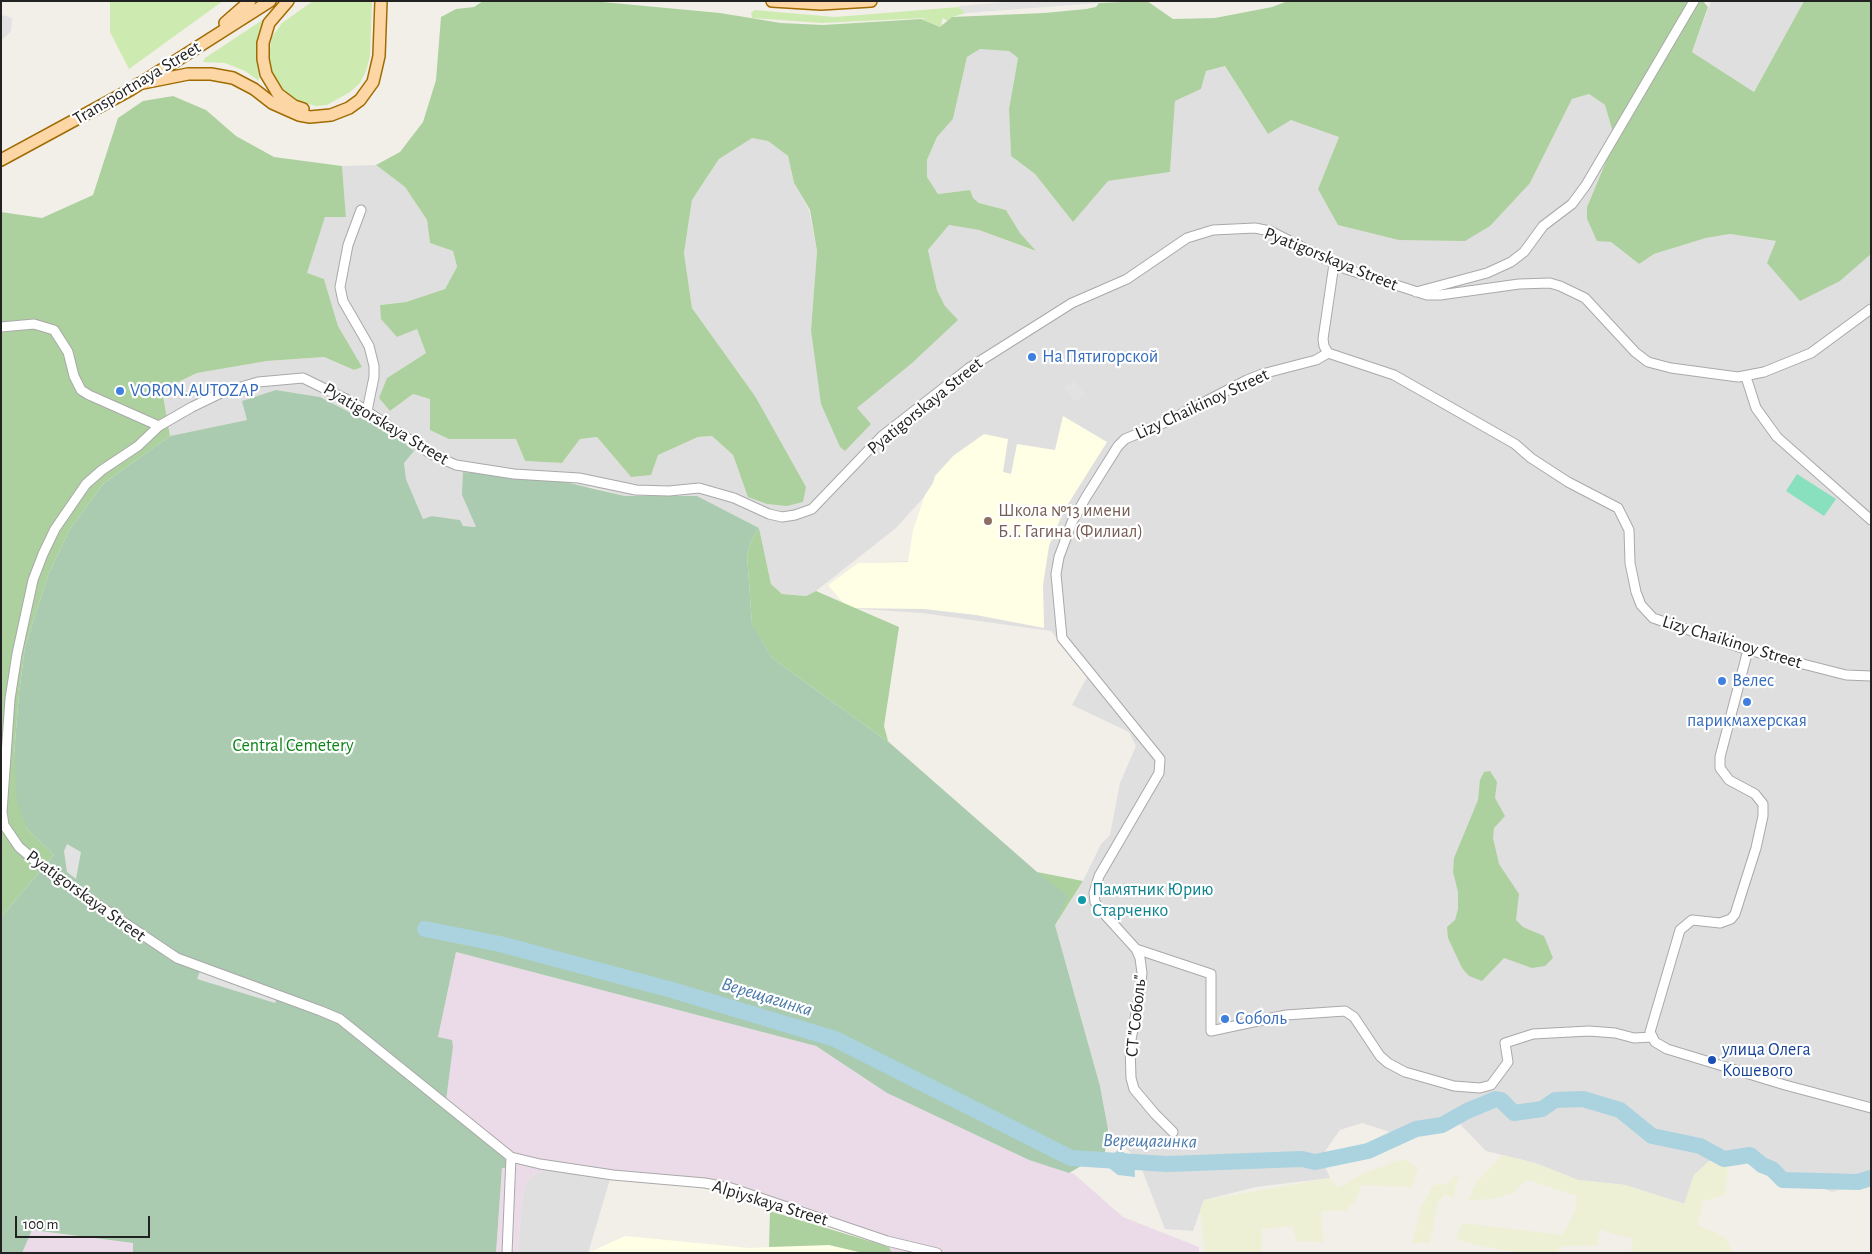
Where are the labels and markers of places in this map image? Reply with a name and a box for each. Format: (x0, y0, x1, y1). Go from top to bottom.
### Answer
place label: На Пятигорской (1042, 346, 1158, 368)
marker: На Пятигорской (1026, 351, 1038, 363)
place label: VORON.AUTOZAP (130, 380, 259, 402)
marker: VORON.AUTOZAP (114, 385, 126, 397)
place label: Школа №13 имени Б.Г. Гагина (Филиал) (998, 500, 1143, 542)
marker: Школа №13 имени Б.Г. Гагина (Филиал) (982, 515, 994, 527)
place label: Велес (1732, 670, 1774, 692)
marker: Велес (1716, 675, 1728, 687)
marker: парикмахерская (1741, 696, 1753, 708)
place label: парикмахерская (1687, 710, 1807, 732)
place label: Памятник Юрию Старченко (1092, 879, 1213, 922)
marker: Памятник Юрию Старченко (1076, 894, 1088, 906)
place label: Соболь (1235, 1008, 1287, 1030)
marker: Соболь (1219, 1013, 1231, 1025)
place label: улица Олега Кошевого (1722, 1039, 1811, 1082)
marker: улица Олега Кошевого (1706, 1054, 1718, 1066)

